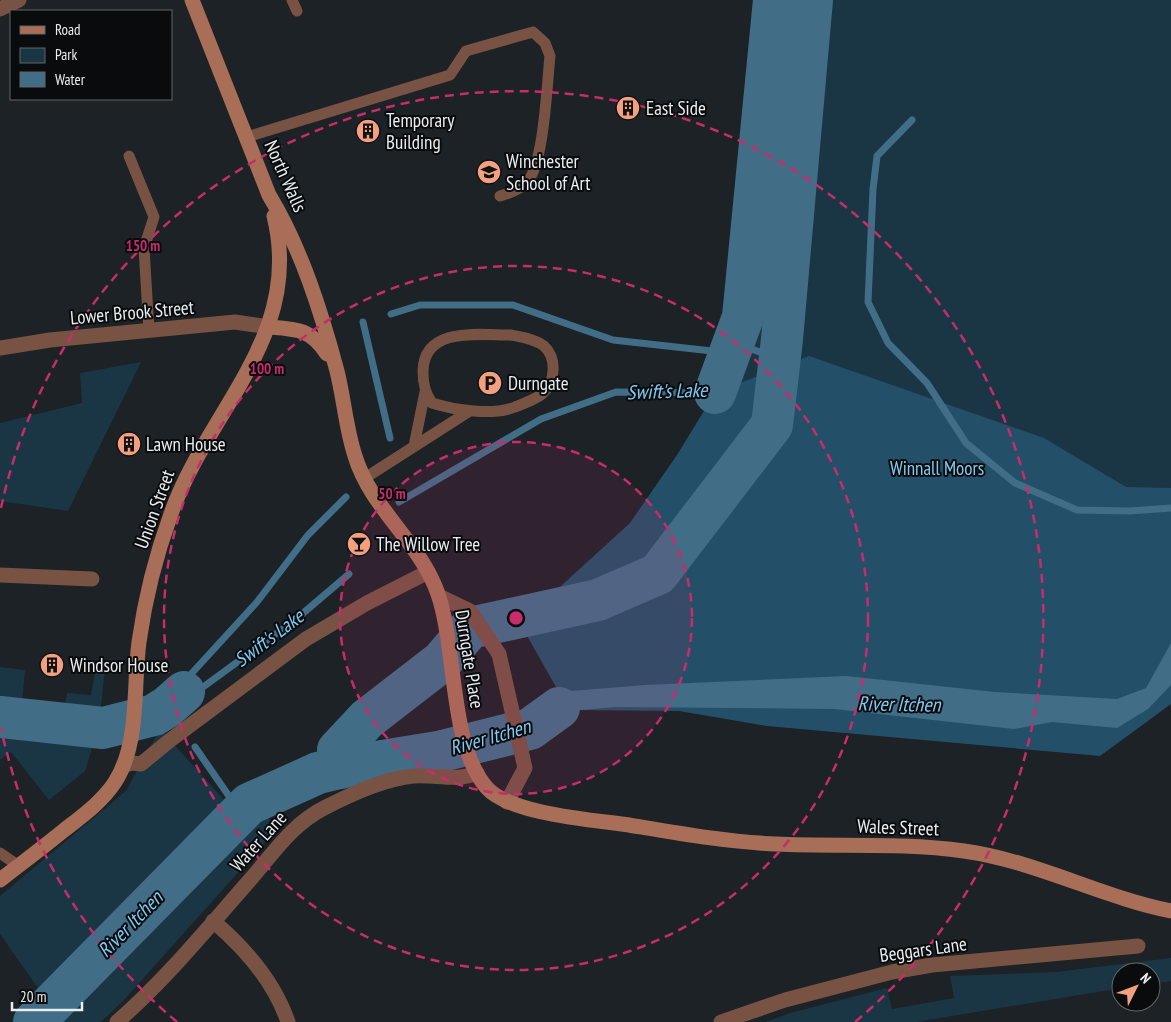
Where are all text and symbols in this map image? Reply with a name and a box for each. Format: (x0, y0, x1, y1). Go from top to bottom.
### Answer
legend (10, 10, 172, 100)
text: Road (55, 20, 81, 39)
text: Park (55, 45, 77, 64)
text: Water (55, 70, 86, 89)
building icon: East Side (615, 95, 641, 121)
place label: East Side (646, 96, 706, 120)
place label: Temporary Building (386, 108, 455, 154)
building icon: Temporary Building (355, 118, 381, 144)
street label: North Walls (259, 136, 313, 216)
place label: Winchester School of Art (506, 149, 591, 195)
school or university icon: Winchester School of Art (476, 159, 502, 185)
text: 150 m (126, 236, 160, 255)
street label: Lower Brook Street (69, 295, 196, 329)
text: 100 m (250, 359, 284, 378)
parking icon: Durngate (477, 370, 503, 396)
place label: Durngate (508, 371, 569, 395)
water label: Swift's Lake (626, 377, 709, 405)
building icon: Lawn House (116, 431, 142, 457)
place label: Lawn House (146, 432, 226, 456)
park label: Winnall Moors (890, 456, 984, 480)
street label: Union Street (129, 466, 180, 552)
text: 50 m (378, 484, 406, 503)
bar icon: The Willow Tree (346, 531, 372, 557)
place label: The Willow Tree (376, 532, 480, 556)
water label: Swift's Lake (229, 602, 310, 673)
street label: Durngate Place (450, 608, 490, 710)
centre of rings (507, 609, 525, 627)
building icon: Windsor House (39, 652, 65, 678)
place label: Windsor House (70, 653, 168, 677)
water label: River Itchen (857, 690, 942, 718)
water label: River Itchen (447, 713, 534, 761)
street label: Water Lane (225, 806, 292, 876)
street label: Wales Street (857, 814, 940, 840)
water label: River Itchen (92, 884, 169, 963)
street label: Beggars Lane (878, 931, 968, 967)
north arrow (1111, 962, 1161, 1012)
text: N (1136, 969, 1155, 987)
scale bar (12, 980, 82, 1012)
text: 20 m (20, 987, 46, 1006)

